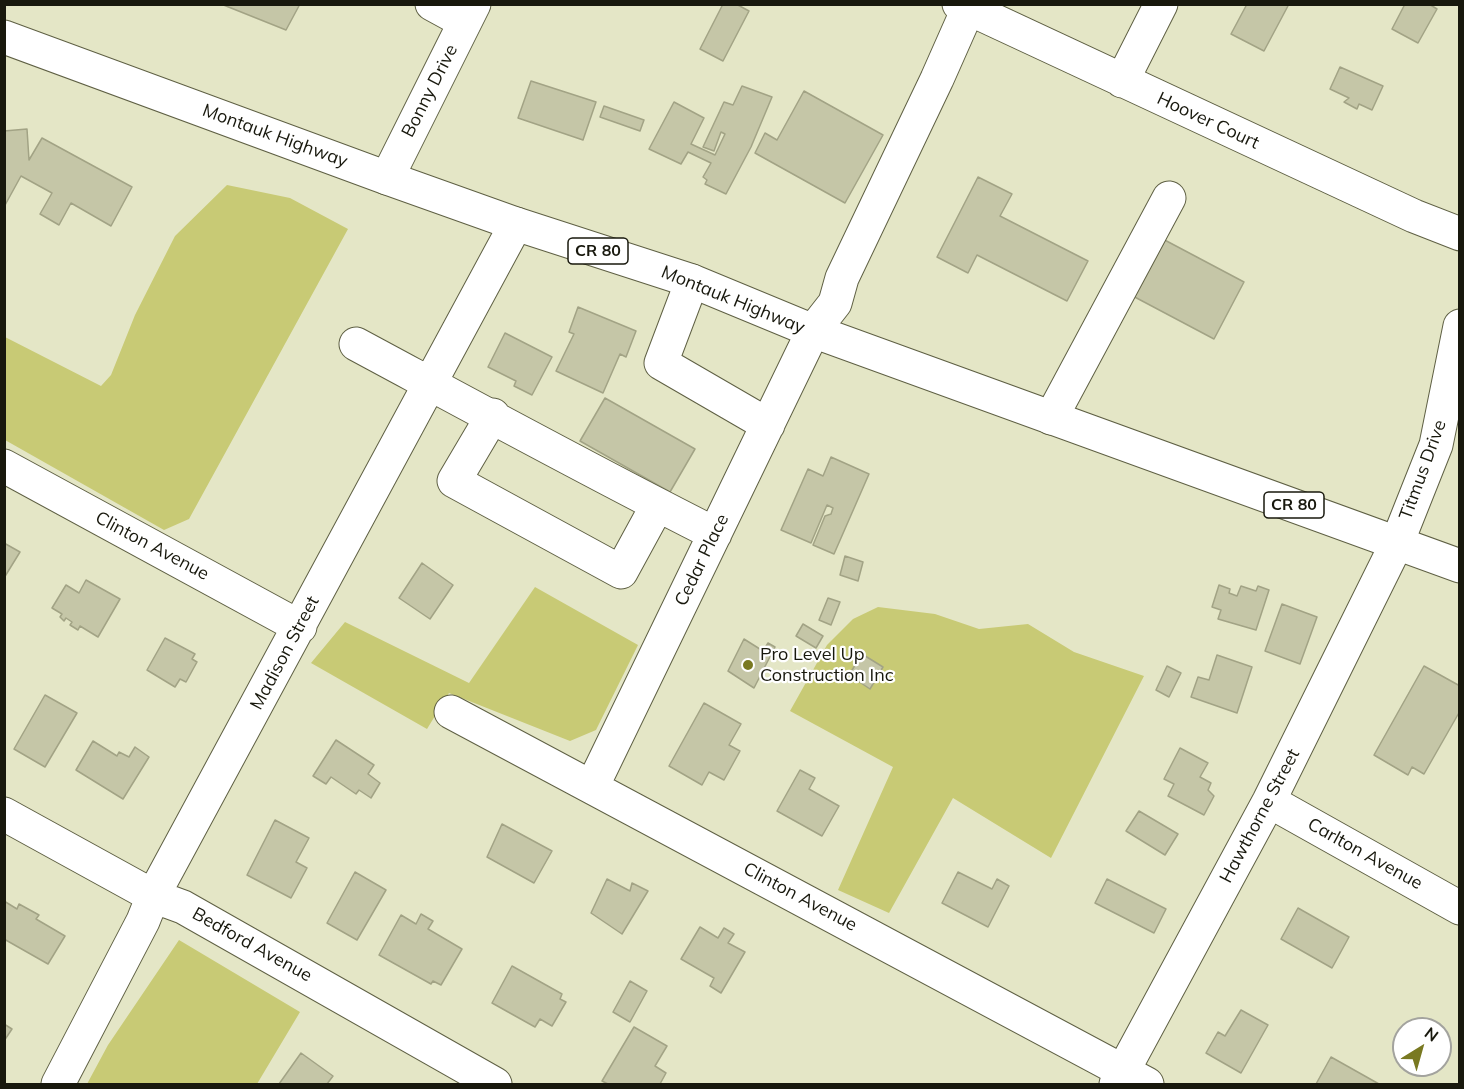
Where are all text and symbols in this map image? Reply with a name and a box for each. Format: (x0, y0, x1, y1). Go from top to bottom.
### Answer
street label: Bonny Drive (397, 41, 463, 141)
street label: Hoover Court (1153, 88, 1263, 154)
street label: Montauk Highway (199, 100, 351, 172)
road number: CR 80 (568, 238, 628, 264)
street label: Montauk Highway (658, 261, 808, 339)
street label: Titmus Drive (1395, 417, 1451, 523)
road number: CR 80 (1264, 492, 1324, 518)
street label: Clinton Avenue (91, 507, 213, 585)
street label: Cedar Place (670, 510, 734, 610)
street label: Madison Street (246, 592, 324, 714)
place label: Pro Level Up Construction Inc (760, 644, 894, 686)
marker: Pro Level Up Construction Inc (741, 658, 755, 672)
street label: Hawthorne Street (1216, 745, 1304, 887)
street label: Carlton Avenue (1304, 814, 1426, 894)
street label: Clinton Avenue (739, 858, 861, 936)
street label: Bedford Avenue (188, 903, 316, 987)
north arrow (1392, 1017, 1452, 1077)
text: N (1421, 1023, 1442, 1046)

